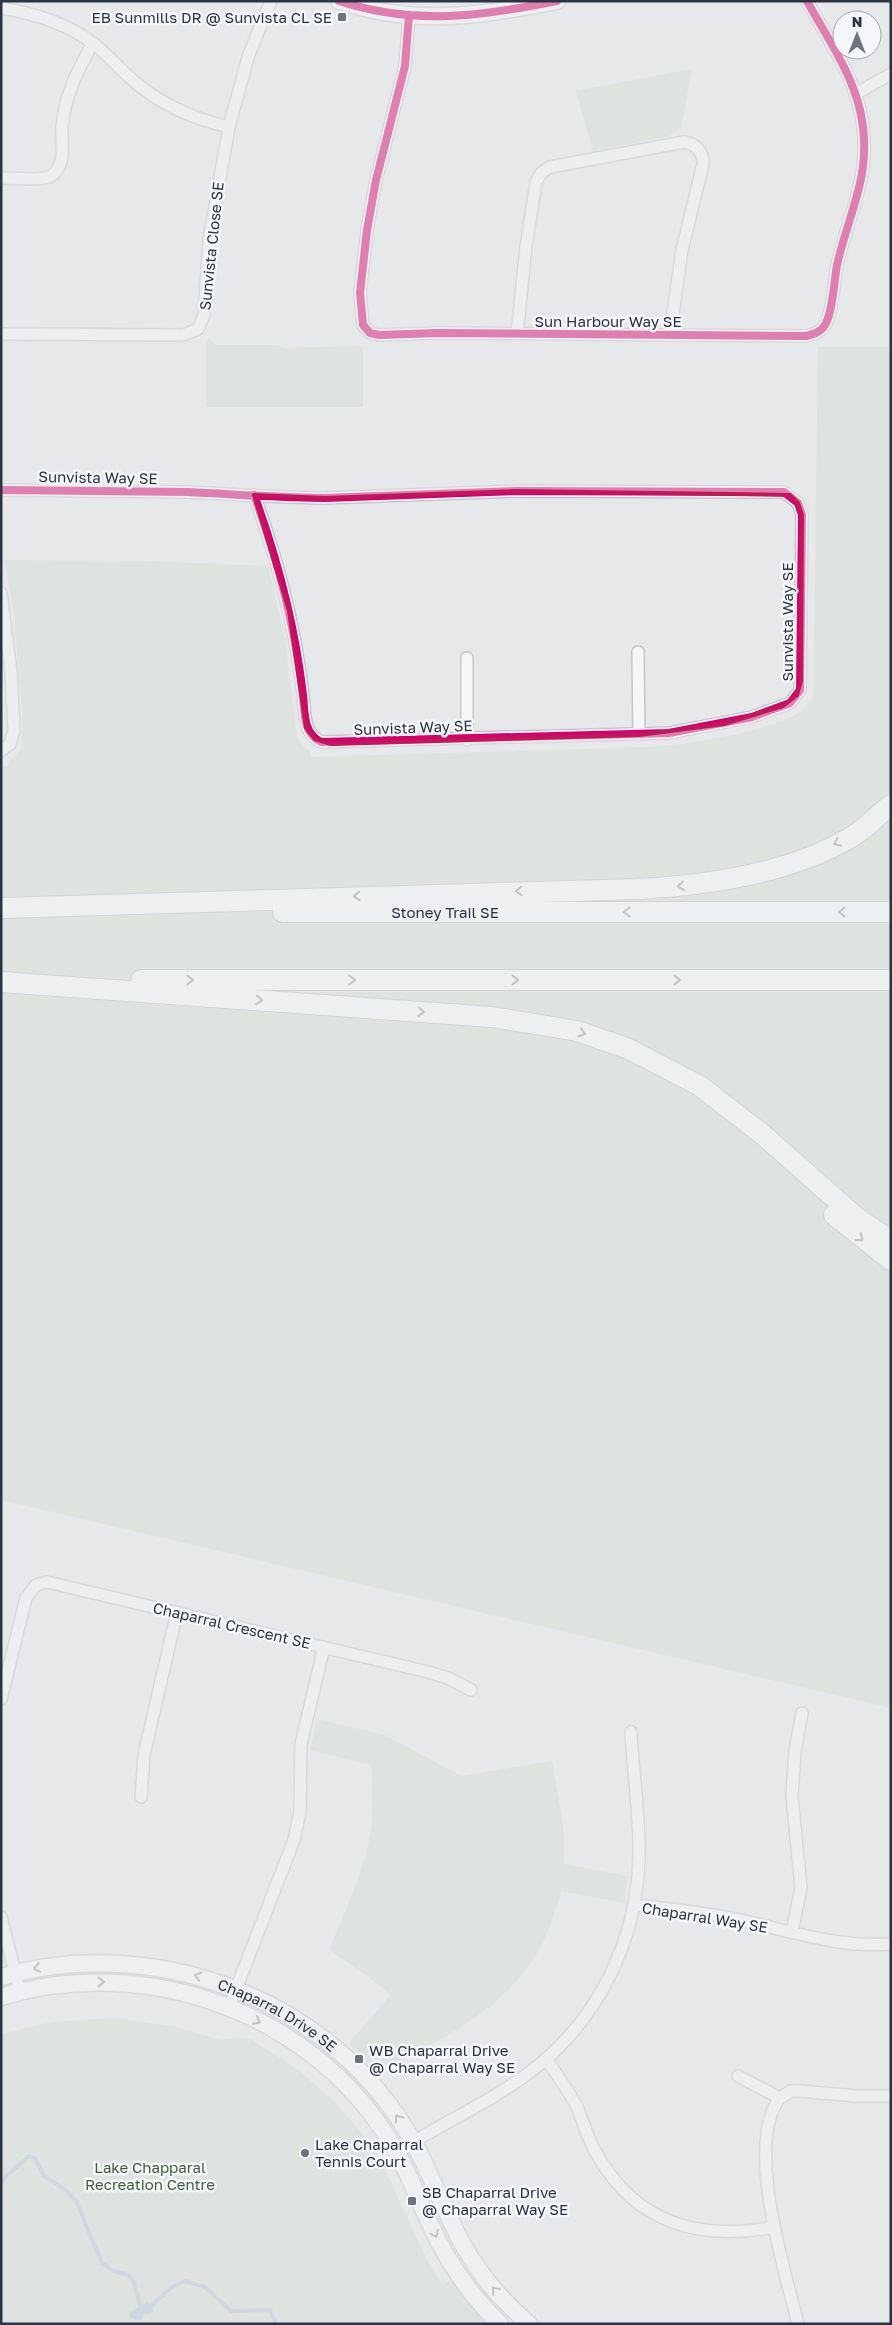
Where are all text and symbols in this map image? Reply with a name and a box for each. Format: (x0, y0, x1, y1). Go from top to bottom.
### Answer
place label: EB Sunmills DR @ Sunvista CL SE (92, 8, 332, 26)
north arrow (832, 10, 882, 60)
marker: EB Sunmills DR @ Sunvista CL SE (336, 11, 348, 23)
text: N (852, 13, 862, 30)
street label: Sunvista Close SE (195, 181, 227, 311)
street label: Sun Harbour Way SE (534, 312, 682, 330)
street label: Sunvista Way SE (38, 467, 158, 487)
street label: Sunvista Way SE (778, 562, 796, 682)
street label: Sunvista Way SE (353, 716, 473, 738)
one-way arrow (833, 837, 842, 847)
one-way arrow (677, 880, 685, 891)
one-way arrow (515, 886, 522, 896)
one-way arrow (352, 891, 360, 902)
street label: Stoney Trail SE (391, 903, 499, 921)
one-way arrow (623, 907, 630, 917)
one-way arrow (838, 907, 846, 917)
one-way arrow (186, 975, 194, 985)
one-way arrow (349, 975, 357, 985)
one-way arrow (512, 975, 519, 985)
one-way arrow (674, 975, 682, 985)
one-way arrow (256, 995, 264, 1006)
one-way arrow (418, 1006, 426, 1017)
one-way arrow (578, 1027, 586, 1037)
one-way arrow (854, 1232, 863, 1240)
street label: Chaparral Crescent SE (151, 1598, 313, 1652)
street label: Chaparral Way SE (641, 1898, 769, 1936)
one-way arrow (33, 1963, 42, 1973)
one-way arrow (195, 1972, 203, 1982)
street label: Chaparral Drive SE (216, 1975, 341, 2055)
one-way arrow (98, 1977, 105, 1987)
one-way arrow (252, 2014, 261, 2024)
place label: WB Chaparral Drive @ Chaparral Way SE (369, 2041, 515, 2076)
marker: WB Chaparral Drive @ Chaparral Way SE (353, 2053, 365, 2065)
one-way arrow (395, 2114, 404, 2124)
place label: Lake Chaparral Tennis Court (315, 2135, 423, 2170)
marker: Lake Chaparral Tennis Court (299, 2147, 311, 2159)
park label: Lake Chapparal Recreation Centre (85, 2158, 215, 2193)
place label: SB Chaparral Drive @ Chaparral Way SE (422, 2183, 568, 2218)
marker: SB Chaparral Drive @ Chaparral Way SE (406, 2195, 418, 2207)
one-way arrow (429, 2229, 439, 2238)
one-way arrow (491, 2286, 500, 2295)

